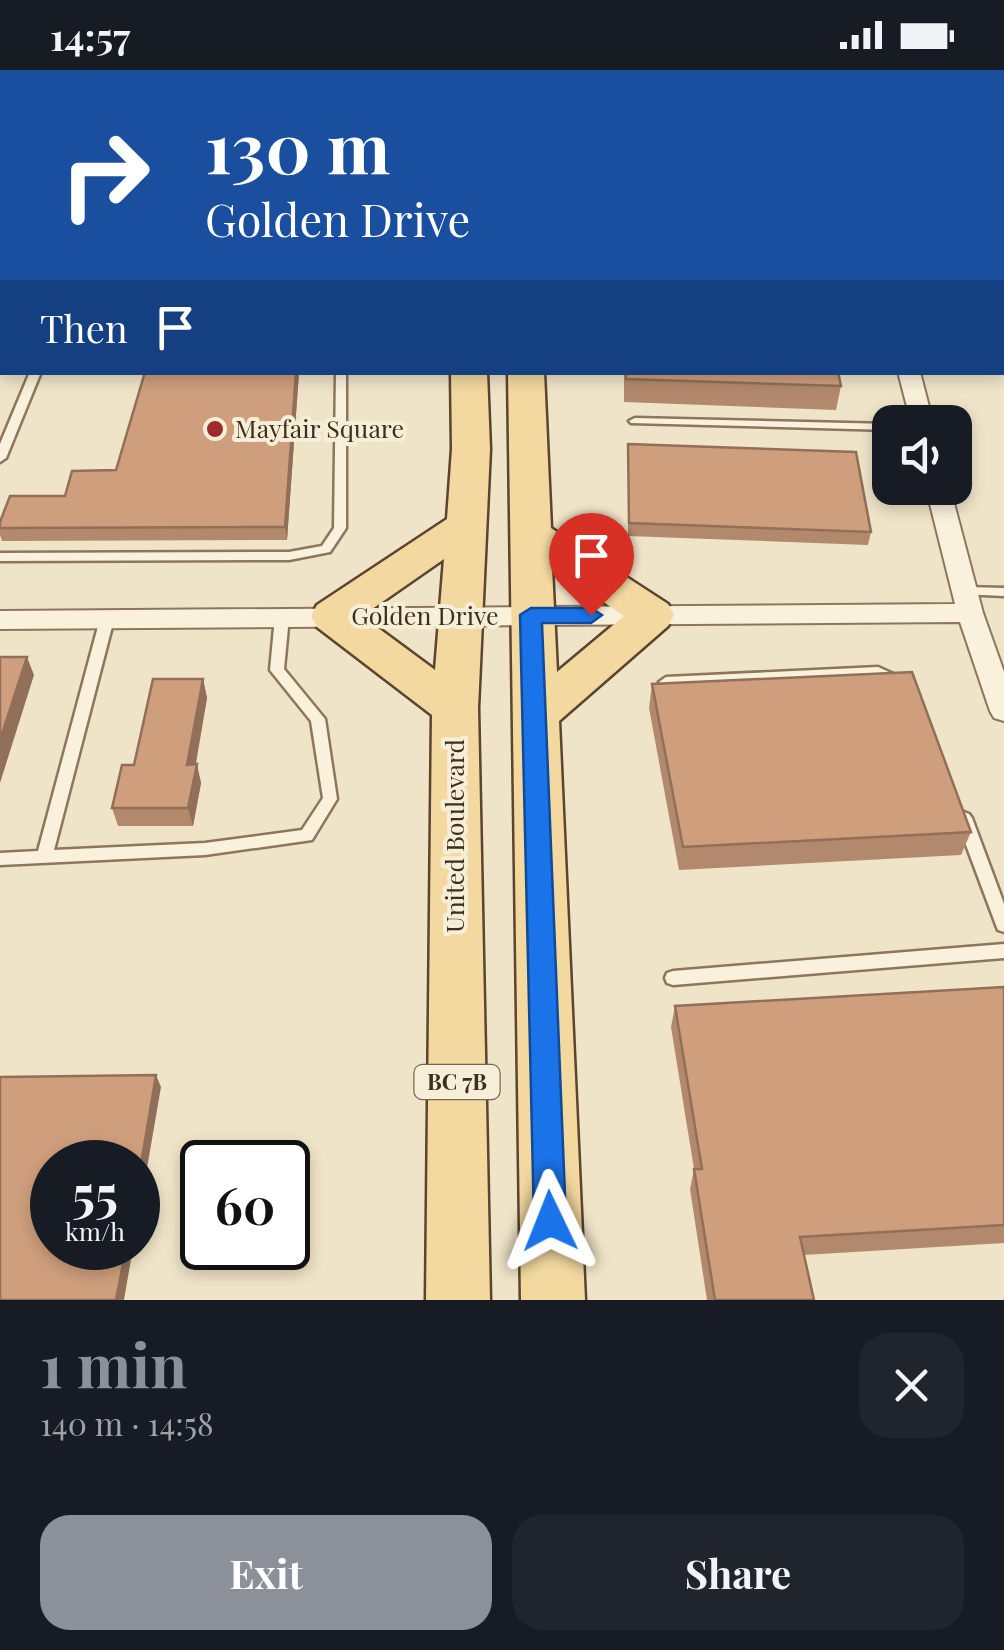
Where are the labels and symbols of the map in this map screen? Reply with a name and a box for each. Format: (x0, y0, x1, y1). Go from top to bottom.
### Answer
place label: Mayfair Square (235, 411, 404, 444)
marker: Mayfair Square (204, 418, 226, 440)
pin (549, 513, 634, 616)
street label: Golden Drive (351, 598, 499, 631)
street label: United Boulevard (437, 739, 470, 933)
road number: BC 7B (414, 1065, 500, 1099)
speed limit sign: 60 (180, 1140, 310, 1270)
position arrow (498, 1169, 602, 1273)

